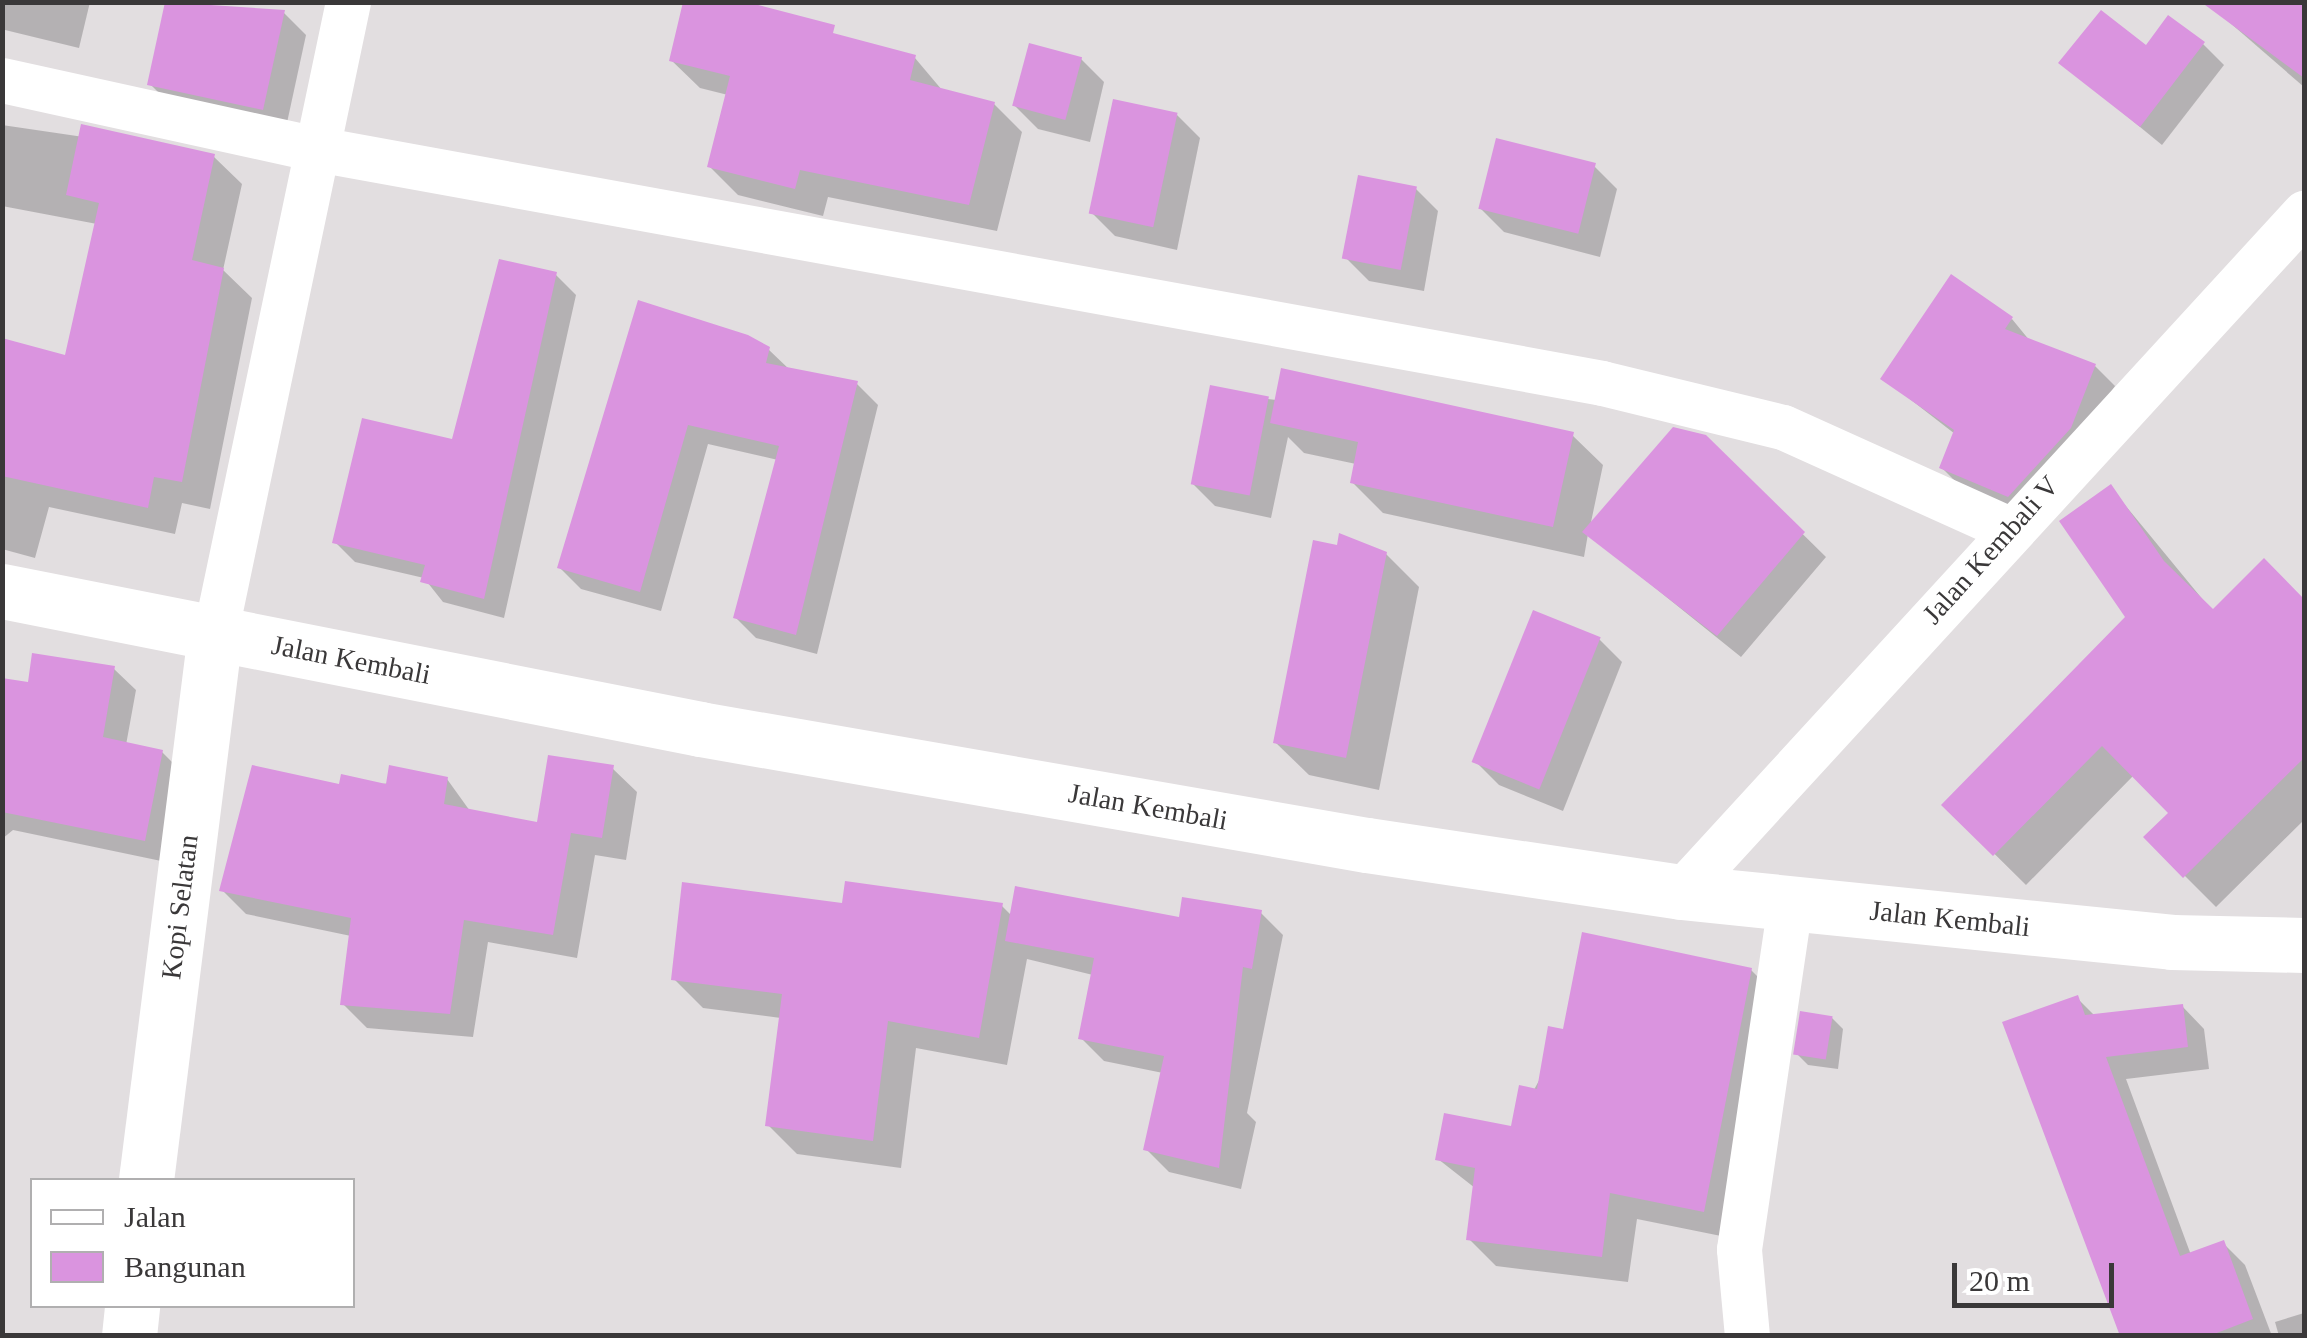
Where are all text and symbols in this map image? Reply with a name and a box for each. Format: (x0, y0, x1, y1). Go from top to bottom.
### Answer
street label: Jalan Kembali V (1916, 469, 2066, 631)
street label: Jalan Kembali (269, 628, 433, 692)
street label: Jalan Kembali (1066, 776, 1230, 838)
street label: Kopi Selatan (154, 833, 206, 981)
street label: Jalan Kembali (1868, 894, 2032, 944)
legend (30, 1178, 355, 1308)
text: Jalan (124, 1200, 186, 1233)
scale bar (1957, 1243, 2120, 1305)
text: Bangunan (124, 1250, 246, 1283)
text: 20 m (1969, 1264, 2030, 1297)

